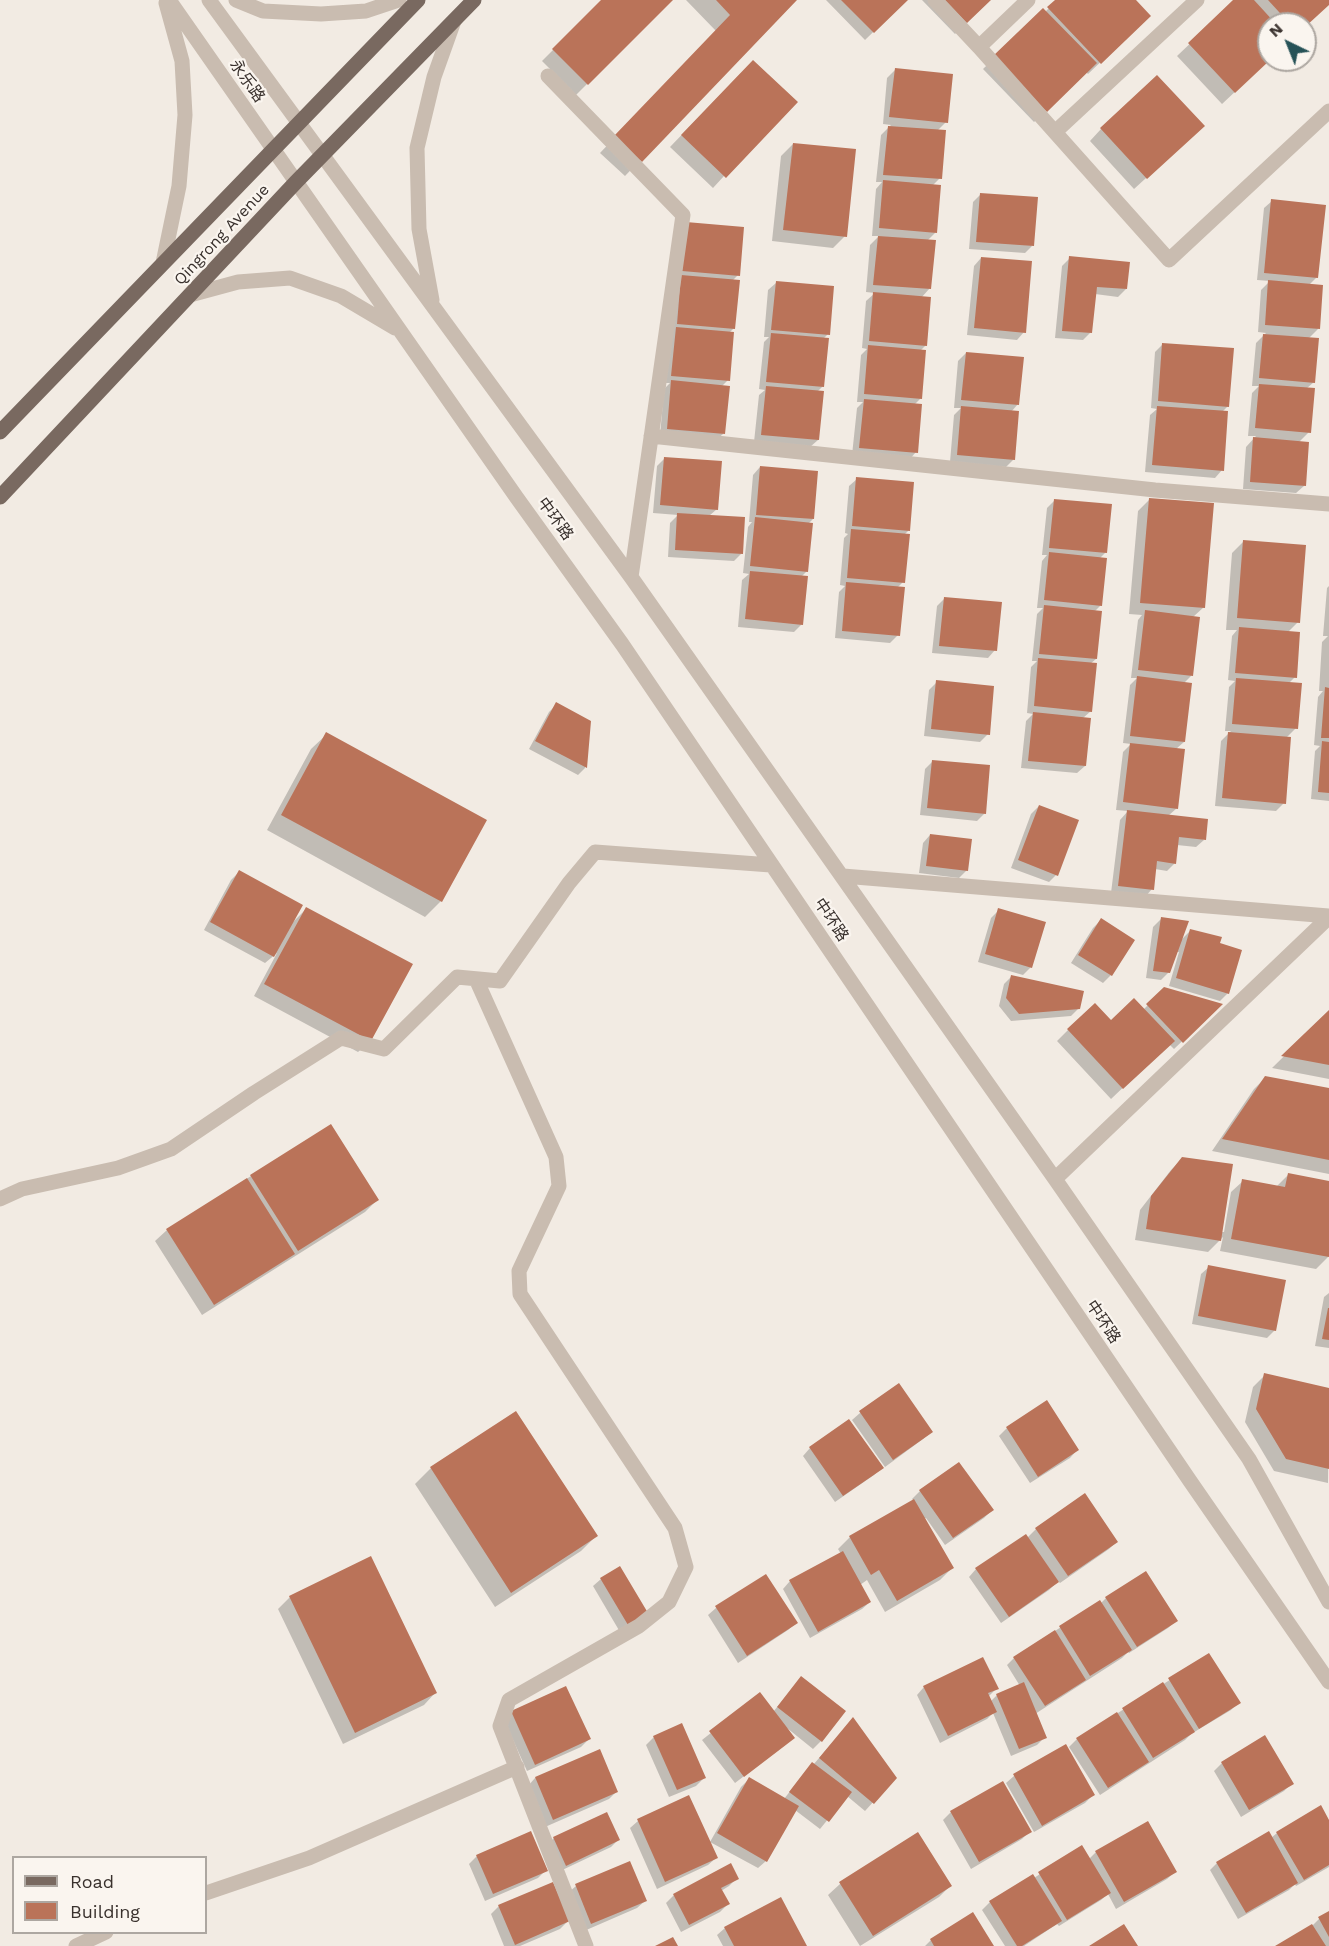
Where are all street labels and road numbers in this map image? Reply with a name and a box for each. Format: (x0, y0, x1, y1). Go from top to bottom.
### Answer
street label: 永乐路 (225, 56, 269, 106)
street label: Qingrong Avenue (170, 181, 274, 289)
street label: 中环路 (533, 494, 577, 544)
street label: 中环路 (810, 895, 852, 945)
street label: 中环路 (1082, 1297, 1124, 1347)

